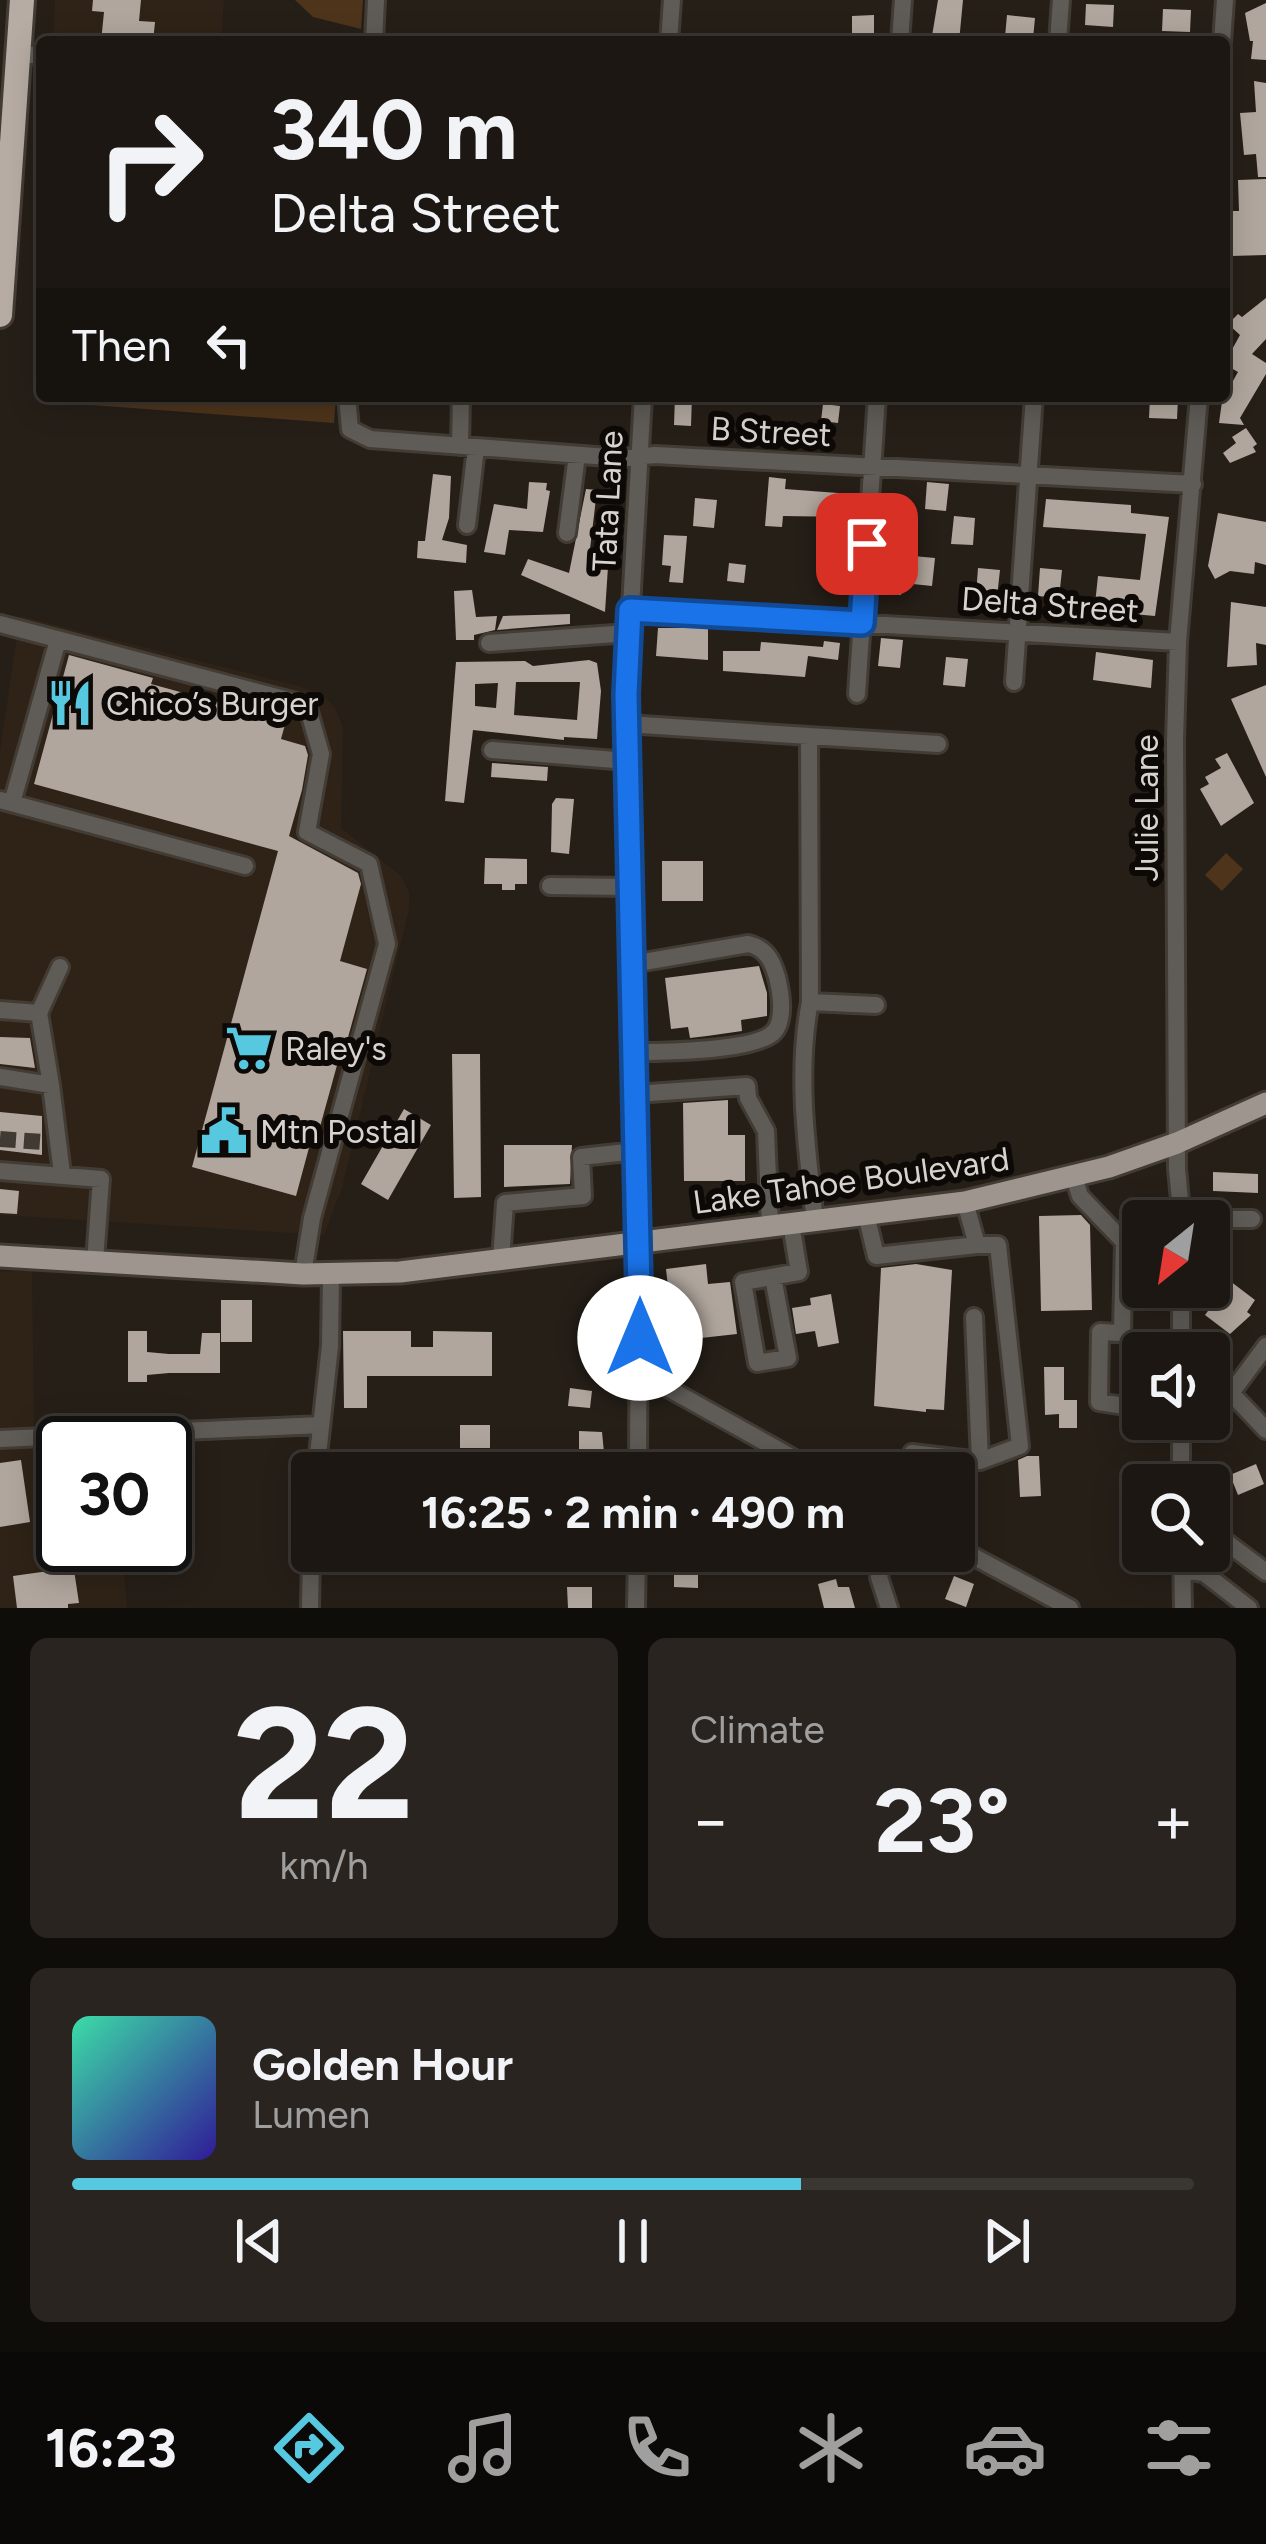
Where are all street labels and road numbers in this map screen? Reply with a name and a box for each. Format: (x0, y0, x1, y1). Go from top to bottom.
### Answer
street label: B Street (710, 409, 832, 454)
street label: Tata Lane (584, 430, 631, 572)
street label: Delta Street (960, 579, 1140, 630)
street label: Julie Lane (1127, 735, 1166, 881)
street label: Lake Tahoe Boulevard (690, 1139, 1012, 1222)

